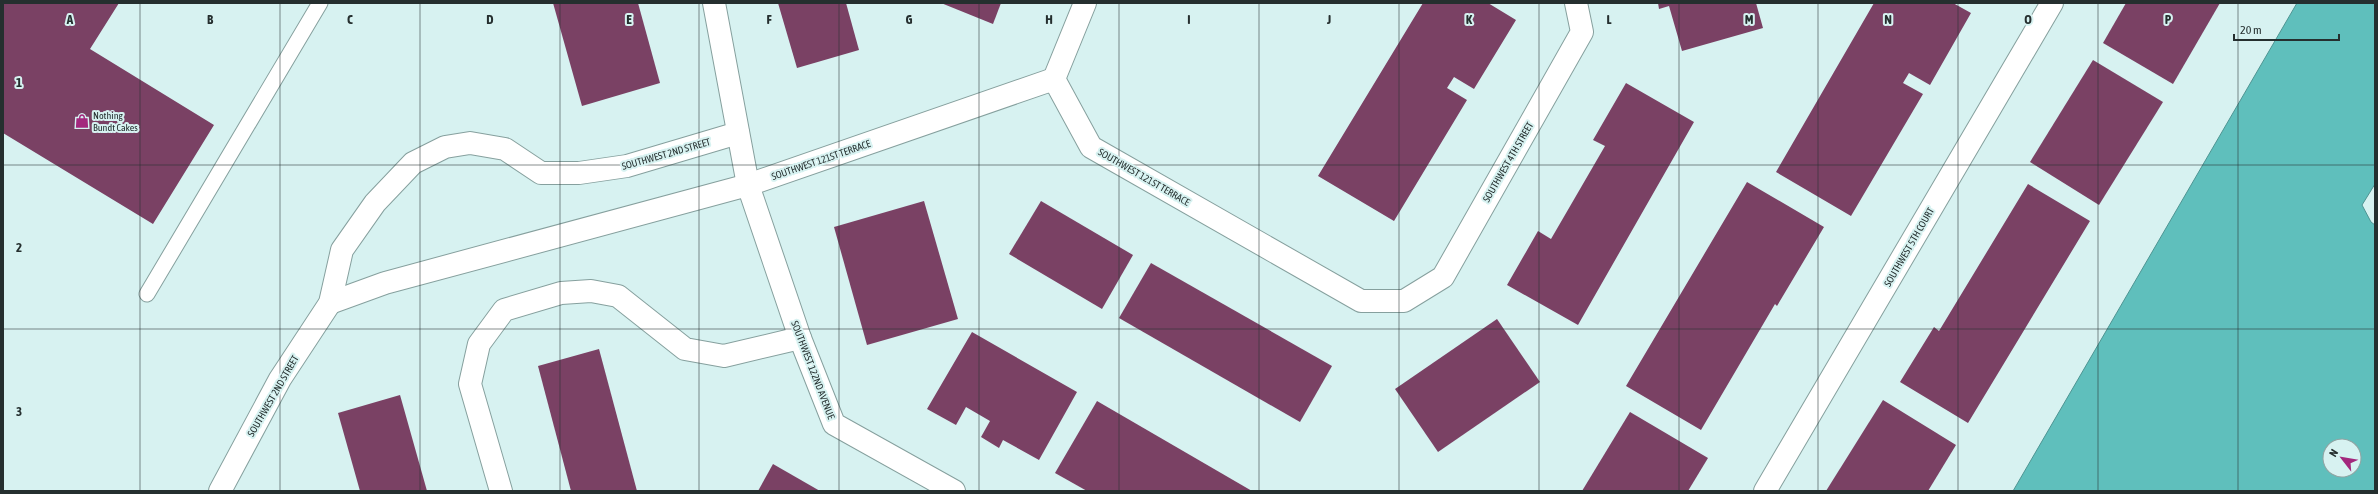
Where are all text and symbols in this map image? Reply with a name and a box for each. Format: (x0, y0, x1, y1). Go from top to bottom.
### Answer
text: A (66, 12, 74, 27)
text: B (207, 12, 214, 27)
text: C (347, 12, 353, 27)
text: D (486, 12, 494, 27)
text: E (626, 12, 632, 27)
text: F (766, 12, 772, 27)
text: G (906, 12, 913, 27)
text: H (1045, 12, 1053, 27)
text: I (1187, 12, 1191, 27)
text: J (1326, 12, 1331, 27)
text: K (1466, 12, 1473, 27)
text: L (1606, 12, 1612, 27)
text: M (1745, 12, 1754, 27)
text: N (1884, 12, 1892, 27)
text: O (2024, 12, 2032, 27)
text: P (2165, 12, 2172, 27)
scale bar (2234, 16, 2339, 42)
text: 20 m (2240, 23, 2262, 37)
text: 1 (16, 75, 22, 90)
place label: Nothing Bundt Cakes (93, 110, 138, 133)
shop icon: Nothing Bundt Cakes (74, 113, 90, 129)
street label: SOUTHWEST 4TH STREET (1481, 120, 1536, 204)
street label: SOUTHWEST 2ND STREET (620, 136, 712, 172)
street label: SOUTHWEST 121ST TERRACE (770, 138, 873, 182)
street label: SOUTHWEST 121ST TERRACE (1096, 146, 1192, 208)
street label: SOUTHWEST 5TH COURT (1882, 205, 1936, 288)
text: 2 (16, 240, 22, 255)
street label: SOUTHWEST 122ND AVENUE (789, 319, 837, 421)
street label: SOUTHWEST 2ND STREET (245, 353, 301, 438)
text: 3 (16, 404, 22, 419)
north arrow (2322, 438, 2362, 478)
text: N (2327, 447, 2340, 459)

